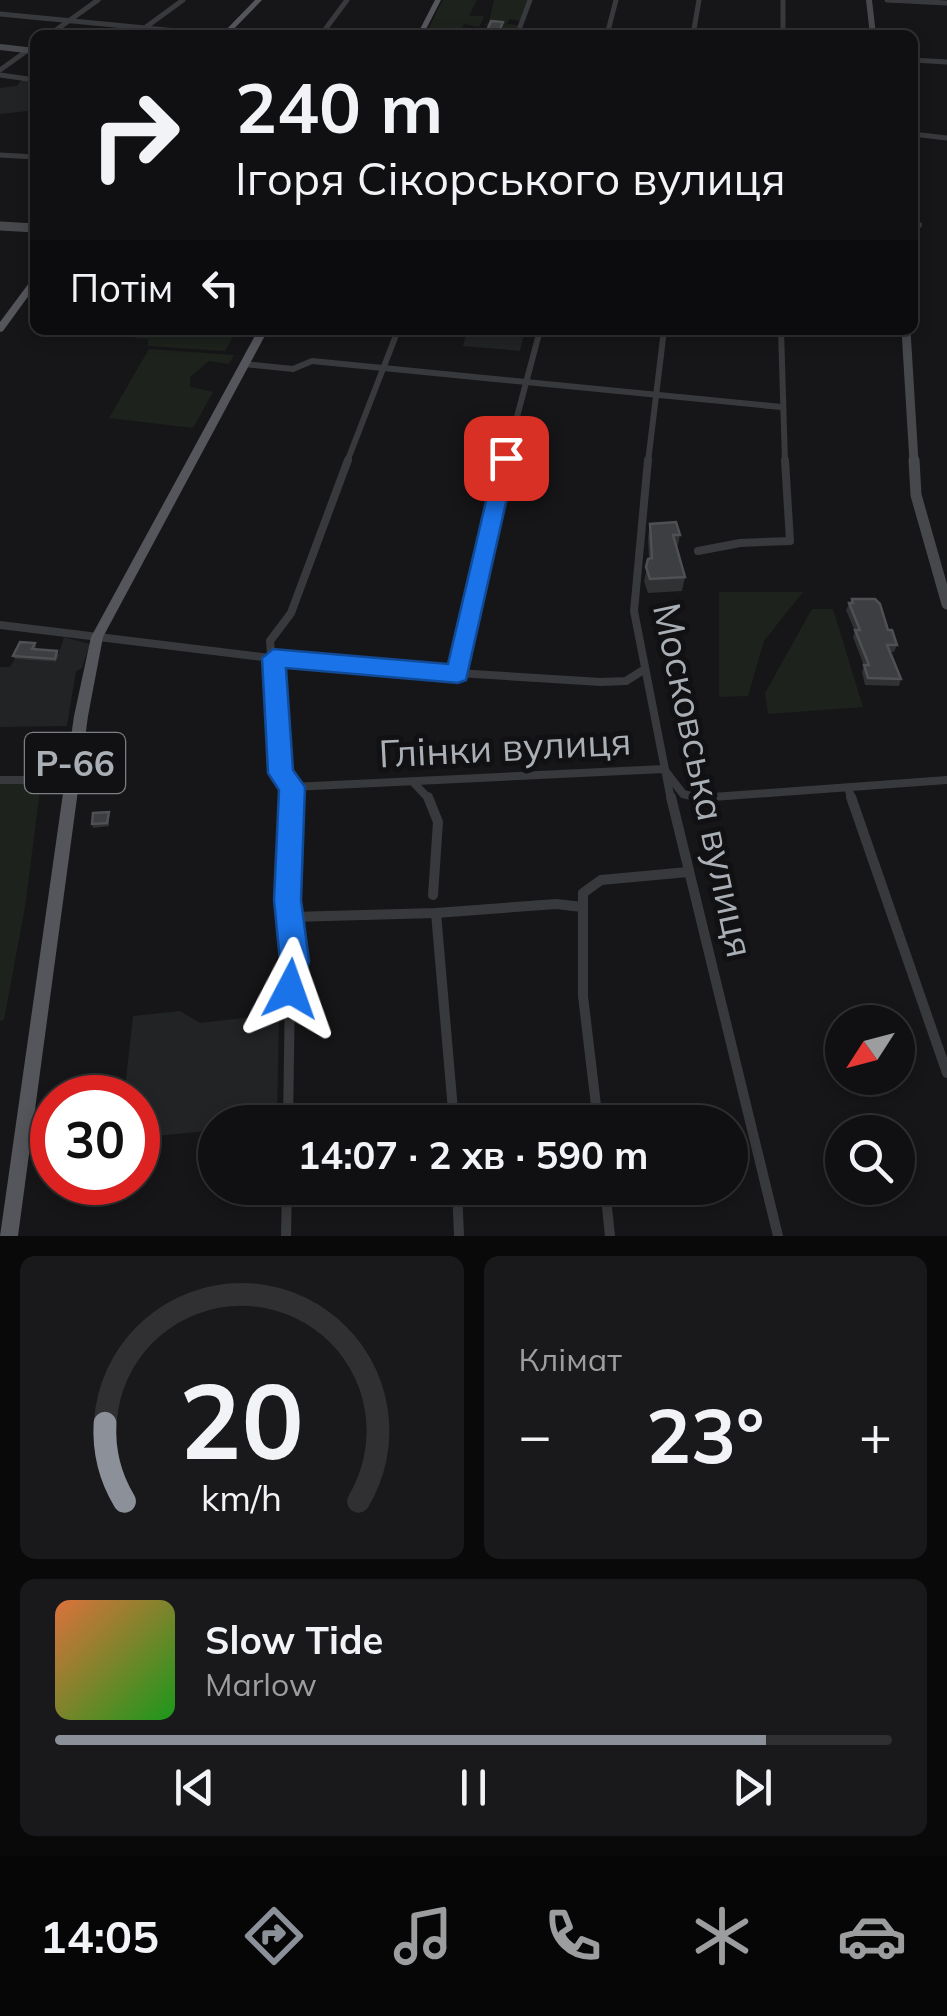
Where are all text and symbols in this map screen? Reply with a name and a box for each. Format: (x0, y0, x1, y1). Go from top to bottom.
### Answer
text: 240 m (235, 63, 443, 151)
icon: right (70, 70, 200, 200)
text: Ігоря Сікорського вулиця (235, 150, 786, 206)
icon: left (193, 260, 248, 315)
text: Потім (70, 264, 173, 312)
pin (464, 416, 549, 501)
icon: arrive (479, 431, 534, 486)
street label: Московська вулиця (643, 599, 765, 961)
street label: Глінки вулиця (378, 716, 632, 778)
road number: Р-66 (25, 733, 125, 793)
position arrow (238, 937, 342, 1041)
north arrow (825, 1005, 915, 1095)
map controls (825, 1005, 915, 1205)
speed limit sign: 30 (30, 1075, 160, 1205)
button: search (825, 1115, 915, 1205)
text: 14:07 · 2 хв · 590 m (298, 1131, 648, 1179)
text: Клімат (519, 1339, 622, 1379)
text: 20 (179, 1354, 304, 1485)
text: 23° (646, 1388, 764, 1482)
text: − (519, 1400, 552, 1469)
text: + (859, 1400, 892, 1469)
text: km/h (201, 1475, 282, 1520)
text: Slow Tide (205, 1616, 383, 1664)
text: Marlow (205, 1664, 317, 1704)
icon: previous (167, 1760, 222, 1815)
icon: pause (446, 1760, 501, 1815)
icon: next (725, 1760, 780, 1815)
icon: directions (239, 1901, 309, 1971)
icon: music (388, 1901, 458, 1971)
icon: phone (538, 1901, 608, 1971)
icon: climate (687, 1901, 757, 1971)
icon: car (837, 1901, 907, 1971)
text: 14:05 (40, 1908, 159, 1964)

